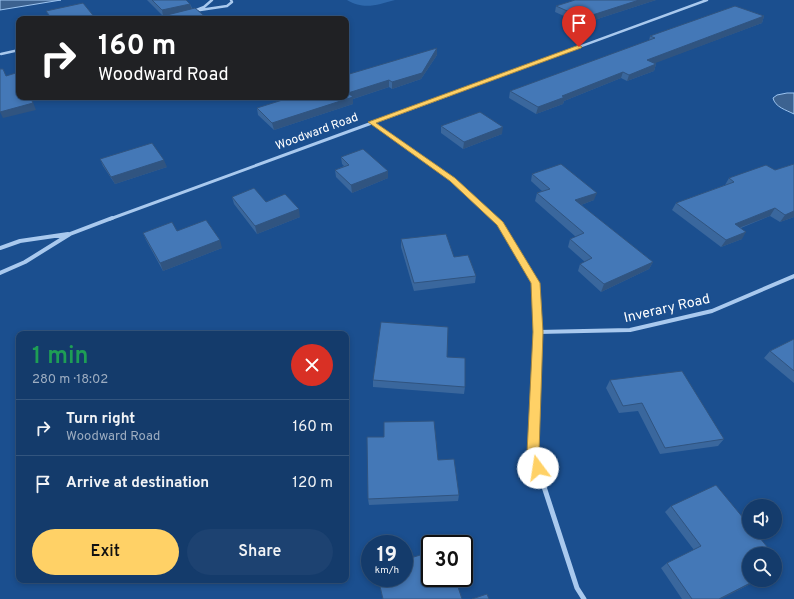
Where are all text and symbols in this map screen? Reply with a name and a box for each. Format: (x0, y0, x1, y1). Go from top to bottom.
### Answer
pin (562, 6, 596, 47)
icon: arrive (568, 12, 590, 34)
text: 160 m (98, 29, 176, 65)
icon: right (32, 32, 84, 84)
text: Woodward Road (98, 64, 229, 87)
street label: Woodward Road (273, 110, 361, 154)
street label: Inverary Road (622, 291, 712, 327)
text: 1 min (32, 342, 89, 372)
button: close (291, 344, 333, 386)
text: 280 m · 18:02 (32, 372, 108, 388)
text: Turn right (66, 410, 135, 429)
icon: right (32, 417, 54, 439)
text: 160 m (293, 418, 333, 437)
text: Woodward Road (66, 429, 160, 445)
position arrow (517, 447, 559, 489)
icon: arrive (32, 473, 54, 495)
text: Arrive at destination (66, 474, 209, 493)
text: 120 m (292, 474, 333, 493)
map controls (742, 499, 782, 587)
button: sound (742, 499, 782, 539)
button: Exit (32, 529, 179, 575)
button: Share (187, 529, 333, 575)
speed limit sign: 30 (421, 535, 473, 587)
text: 19 (377, 543, 397, 569)
button: search (742, 547, 782, 587)
text: km/h (375, 564, 399, 577)

